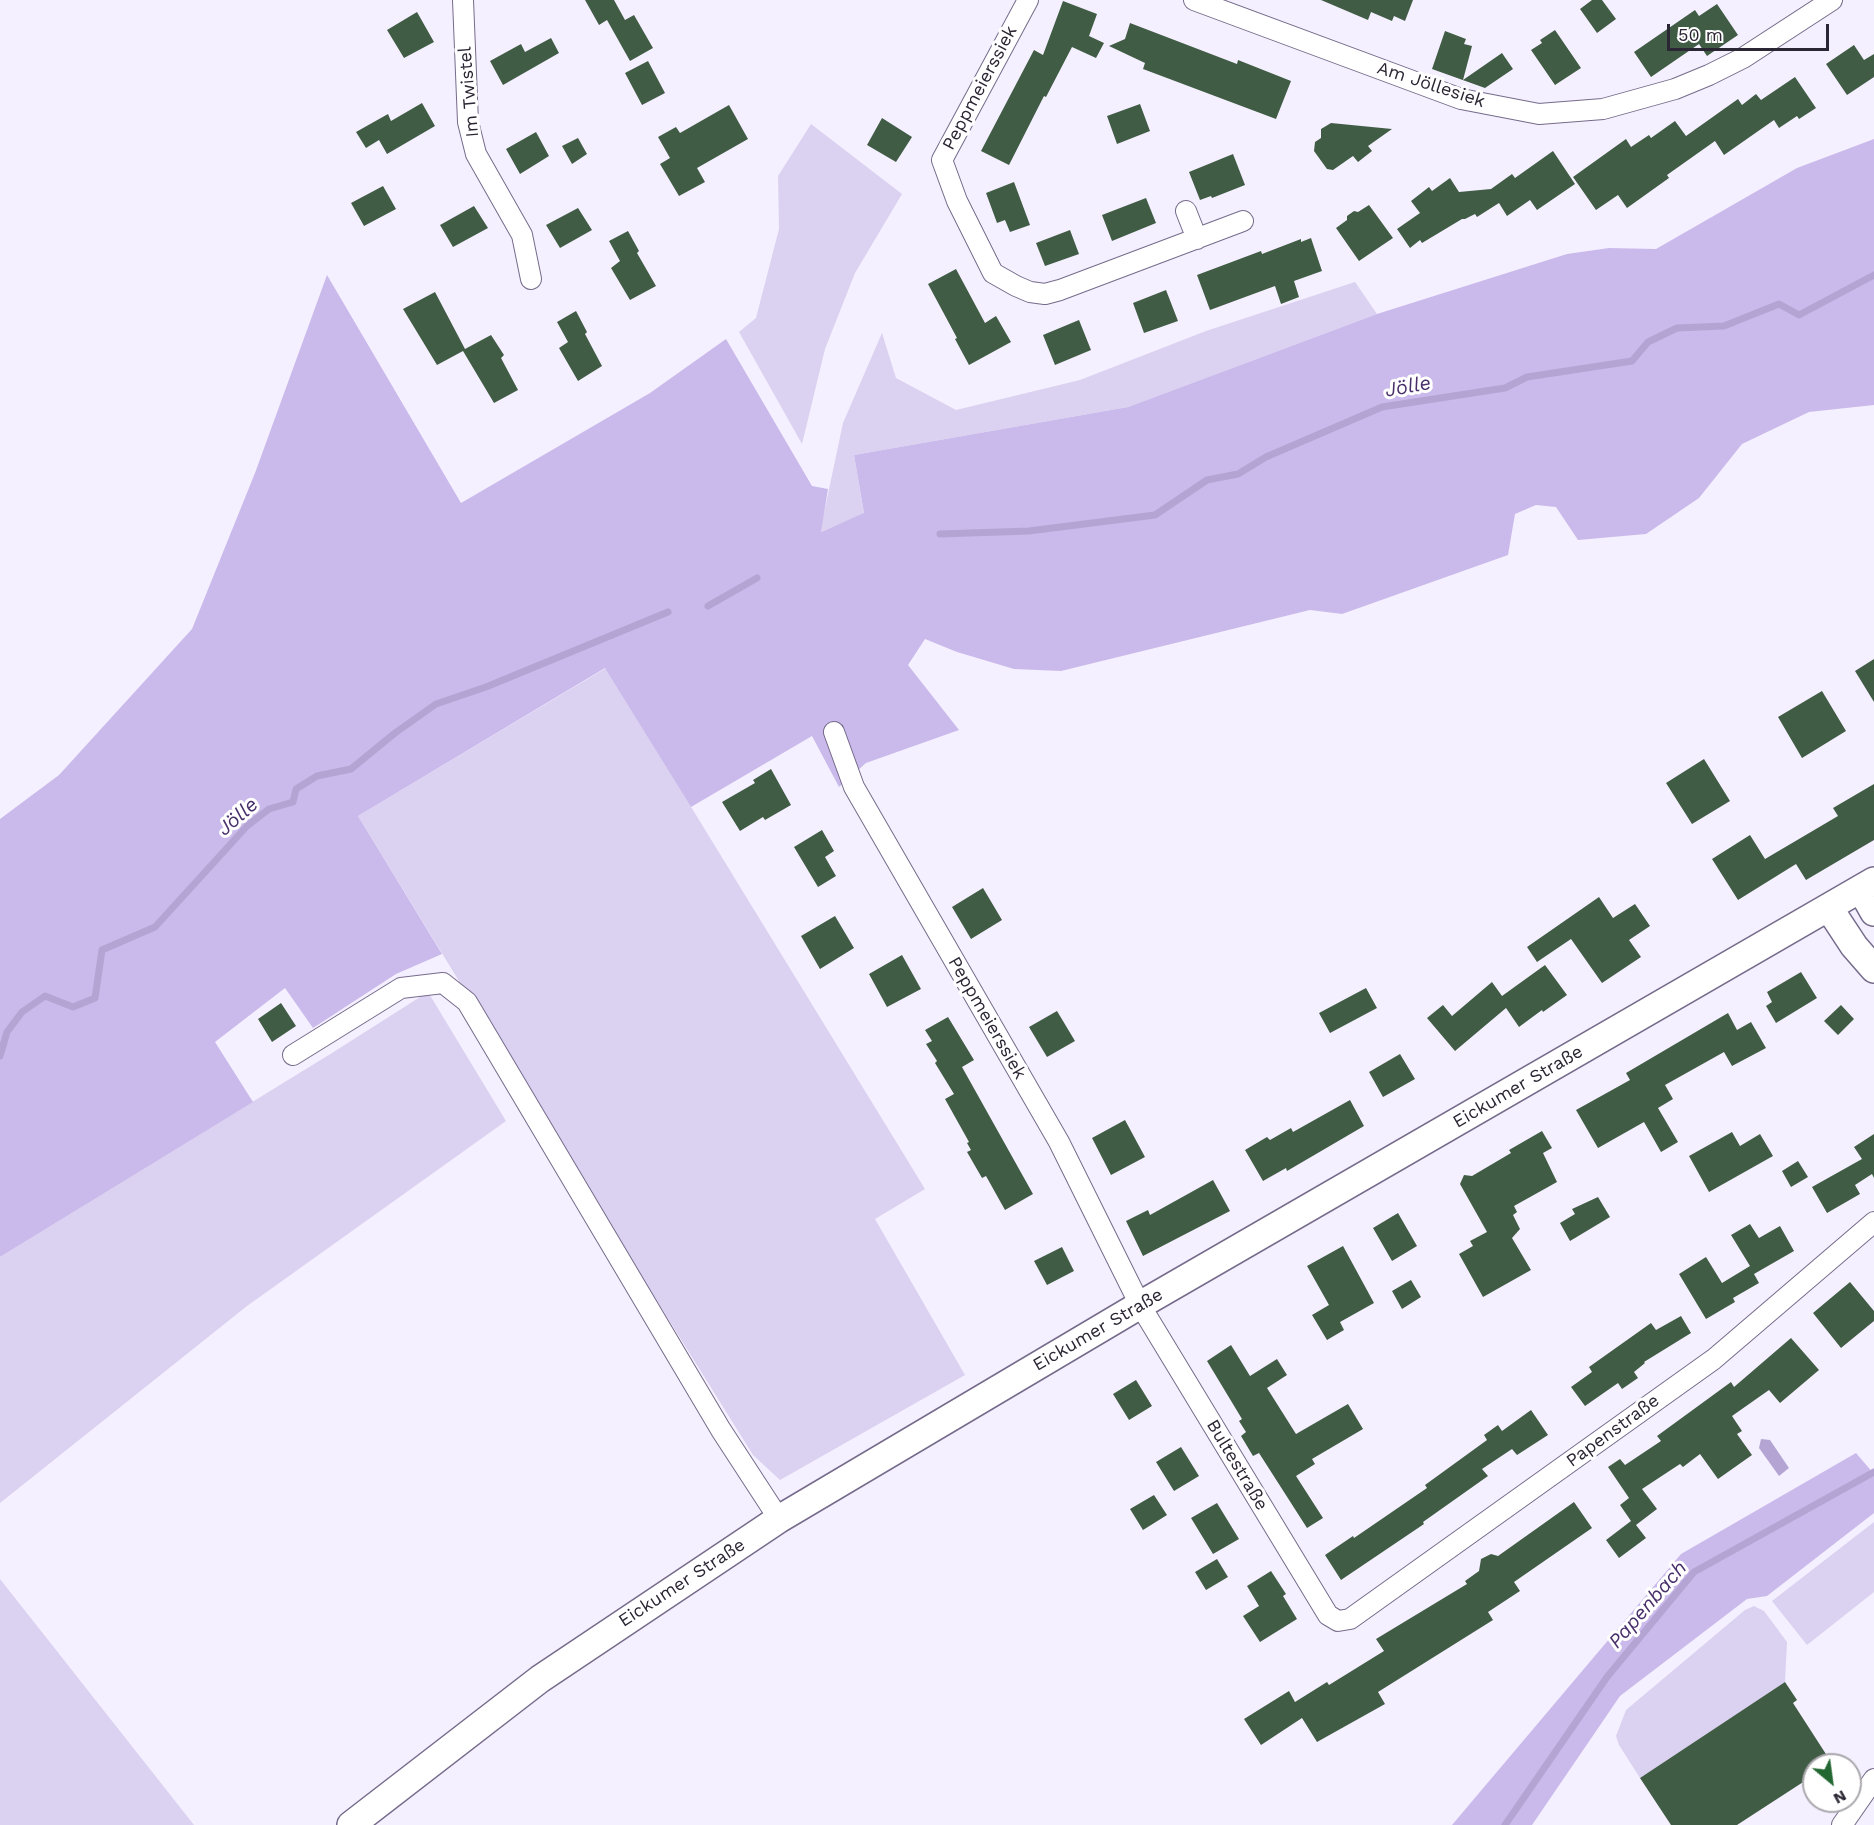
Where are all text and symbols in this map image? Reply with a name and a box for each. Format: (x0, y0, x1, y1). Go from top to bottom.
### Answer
scale bar (1670, 12, 1832, 50)
street label: Peppmeierssiek (938, 22, 1022, 154)
text: 50 m (1678, 24, 1723, 45)
street label: Im Twistel (454, 46, 484, 138)
street label: Am Jöllesiek (1374, 57, 1488, 113)
water label: Jölle (1383, 371, 1433, 403)
water label: Jölle (213, 793, 263, 841)
street label: Peppmeierssiek (943, 953, 1031, 1083)
street label: Eickumer Straße (1449, 1041, 1587, 1133)
street label: Eickumer Straße (1029, 1284, 1167, 1376)
street label: Papenstraße (1562, 1390, 1664, 1472)
street label: Bultestraße (1202, 1416, 1272, 1514)
street label: Eickumer Straße (615, 1534, 749, 1632)
water label: Papenbach (1604, 1557, 1692, 1653)
north arrow (1802, 1753, 1862, 1813)
text: N (1830, 1786, 1850, 1809)

